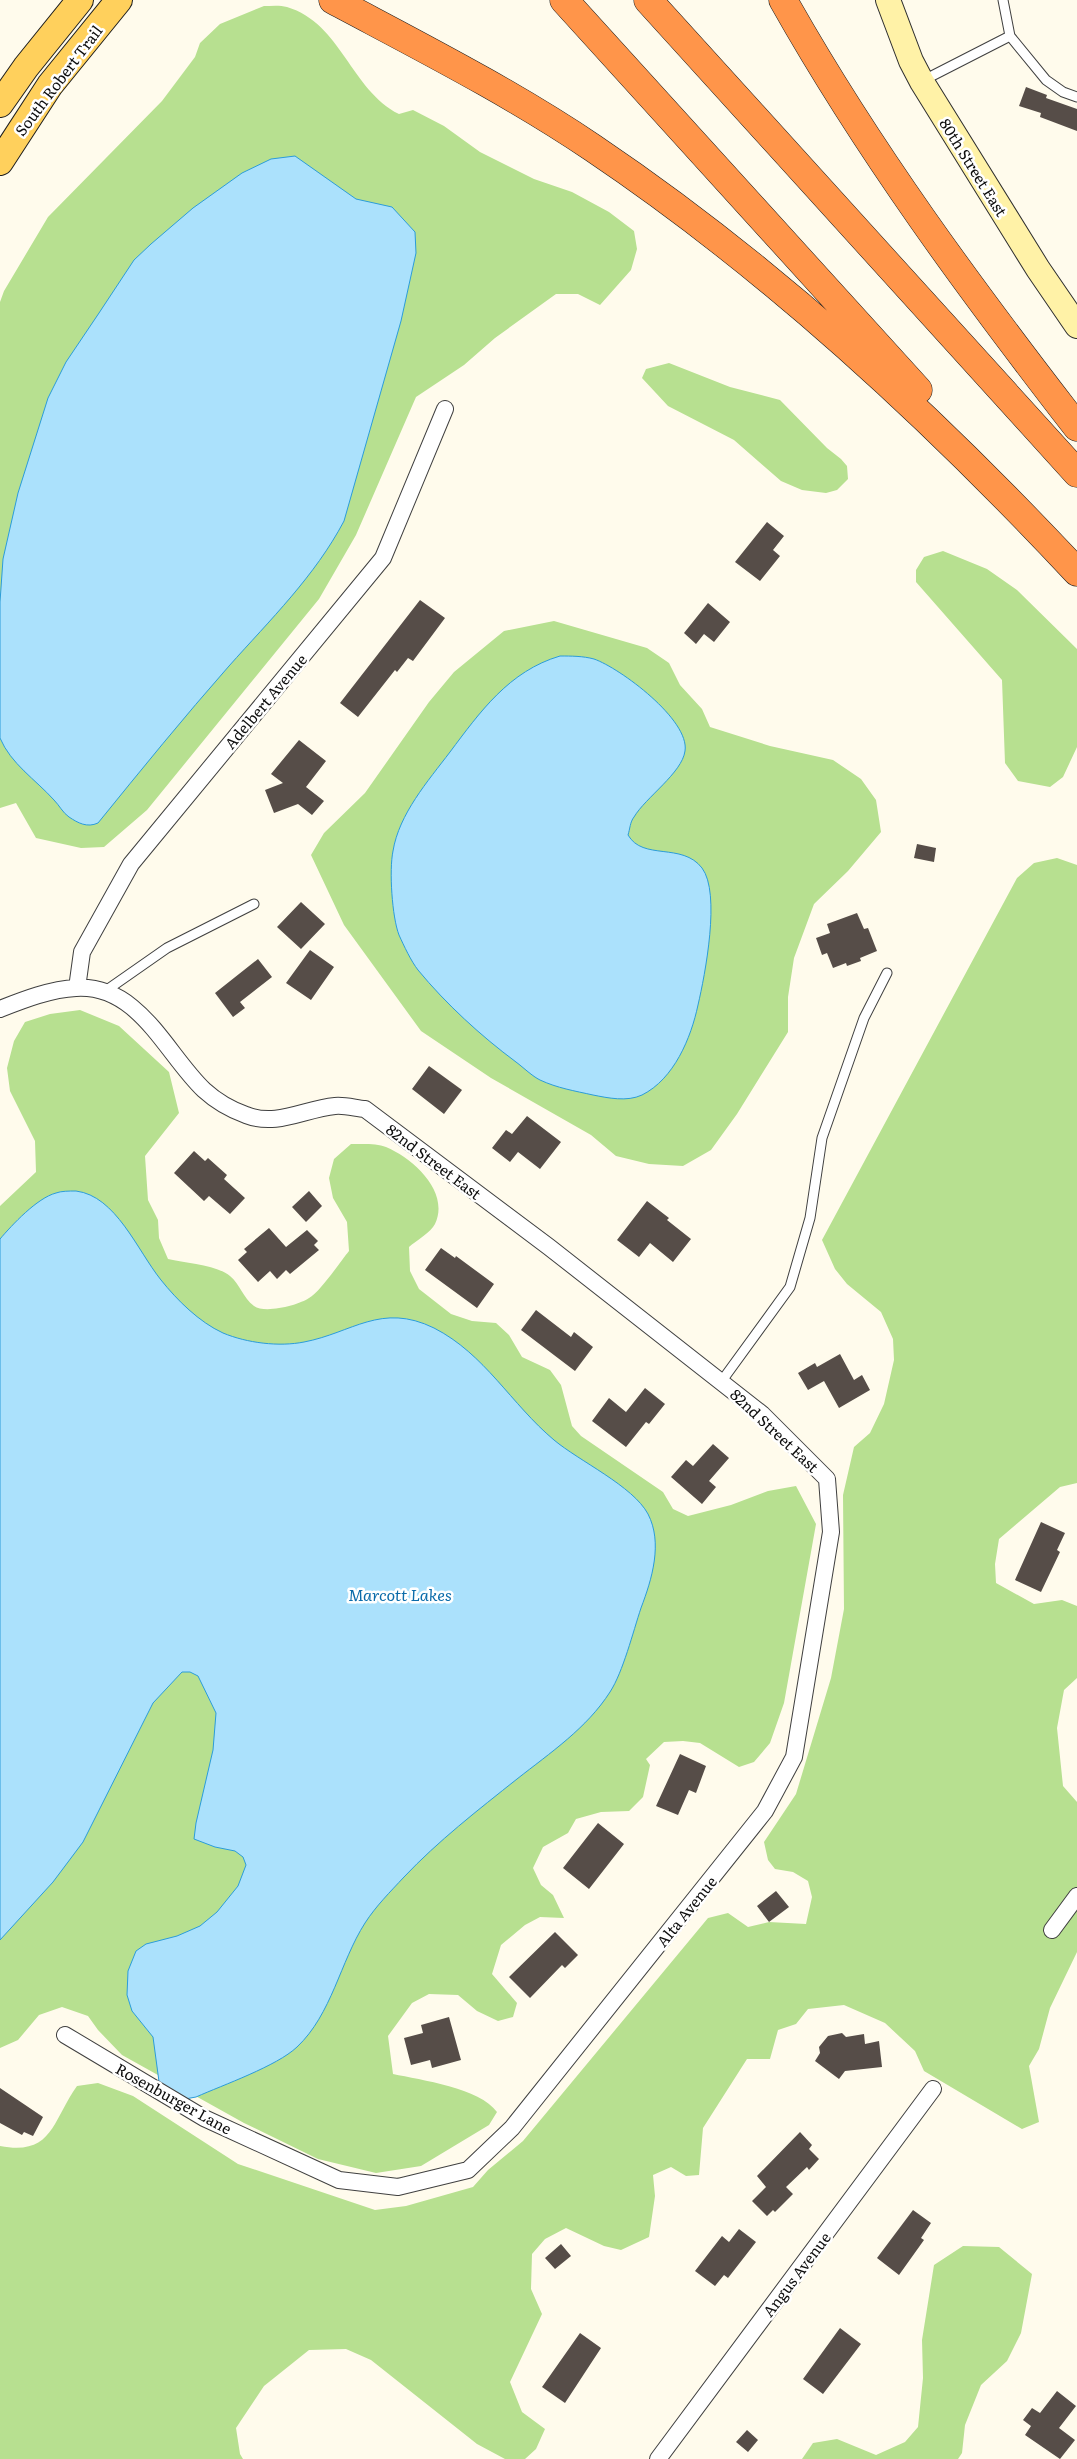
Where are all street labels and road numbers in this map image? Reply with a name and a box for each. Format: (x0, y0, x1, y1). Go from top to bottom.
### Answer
street label: South Robert Trail (9, 20, 107, 140)
street label: 80th Street East (935, 113, 1013, 221)
street label: Adelbert Avenue (218, 648, 312, 754)
street label: 82nd Street East (382, 1118, 486, 1204)
street label: 82nd Street East (726, 1383, 824, 1477)
street label: Alta Avenue (650, 1870, 722, 1951)
street label: Rosenburger Lane (112, 2057, 236, 2140)
street label: Angus Avenue (756, 2227, 836, 2321)

